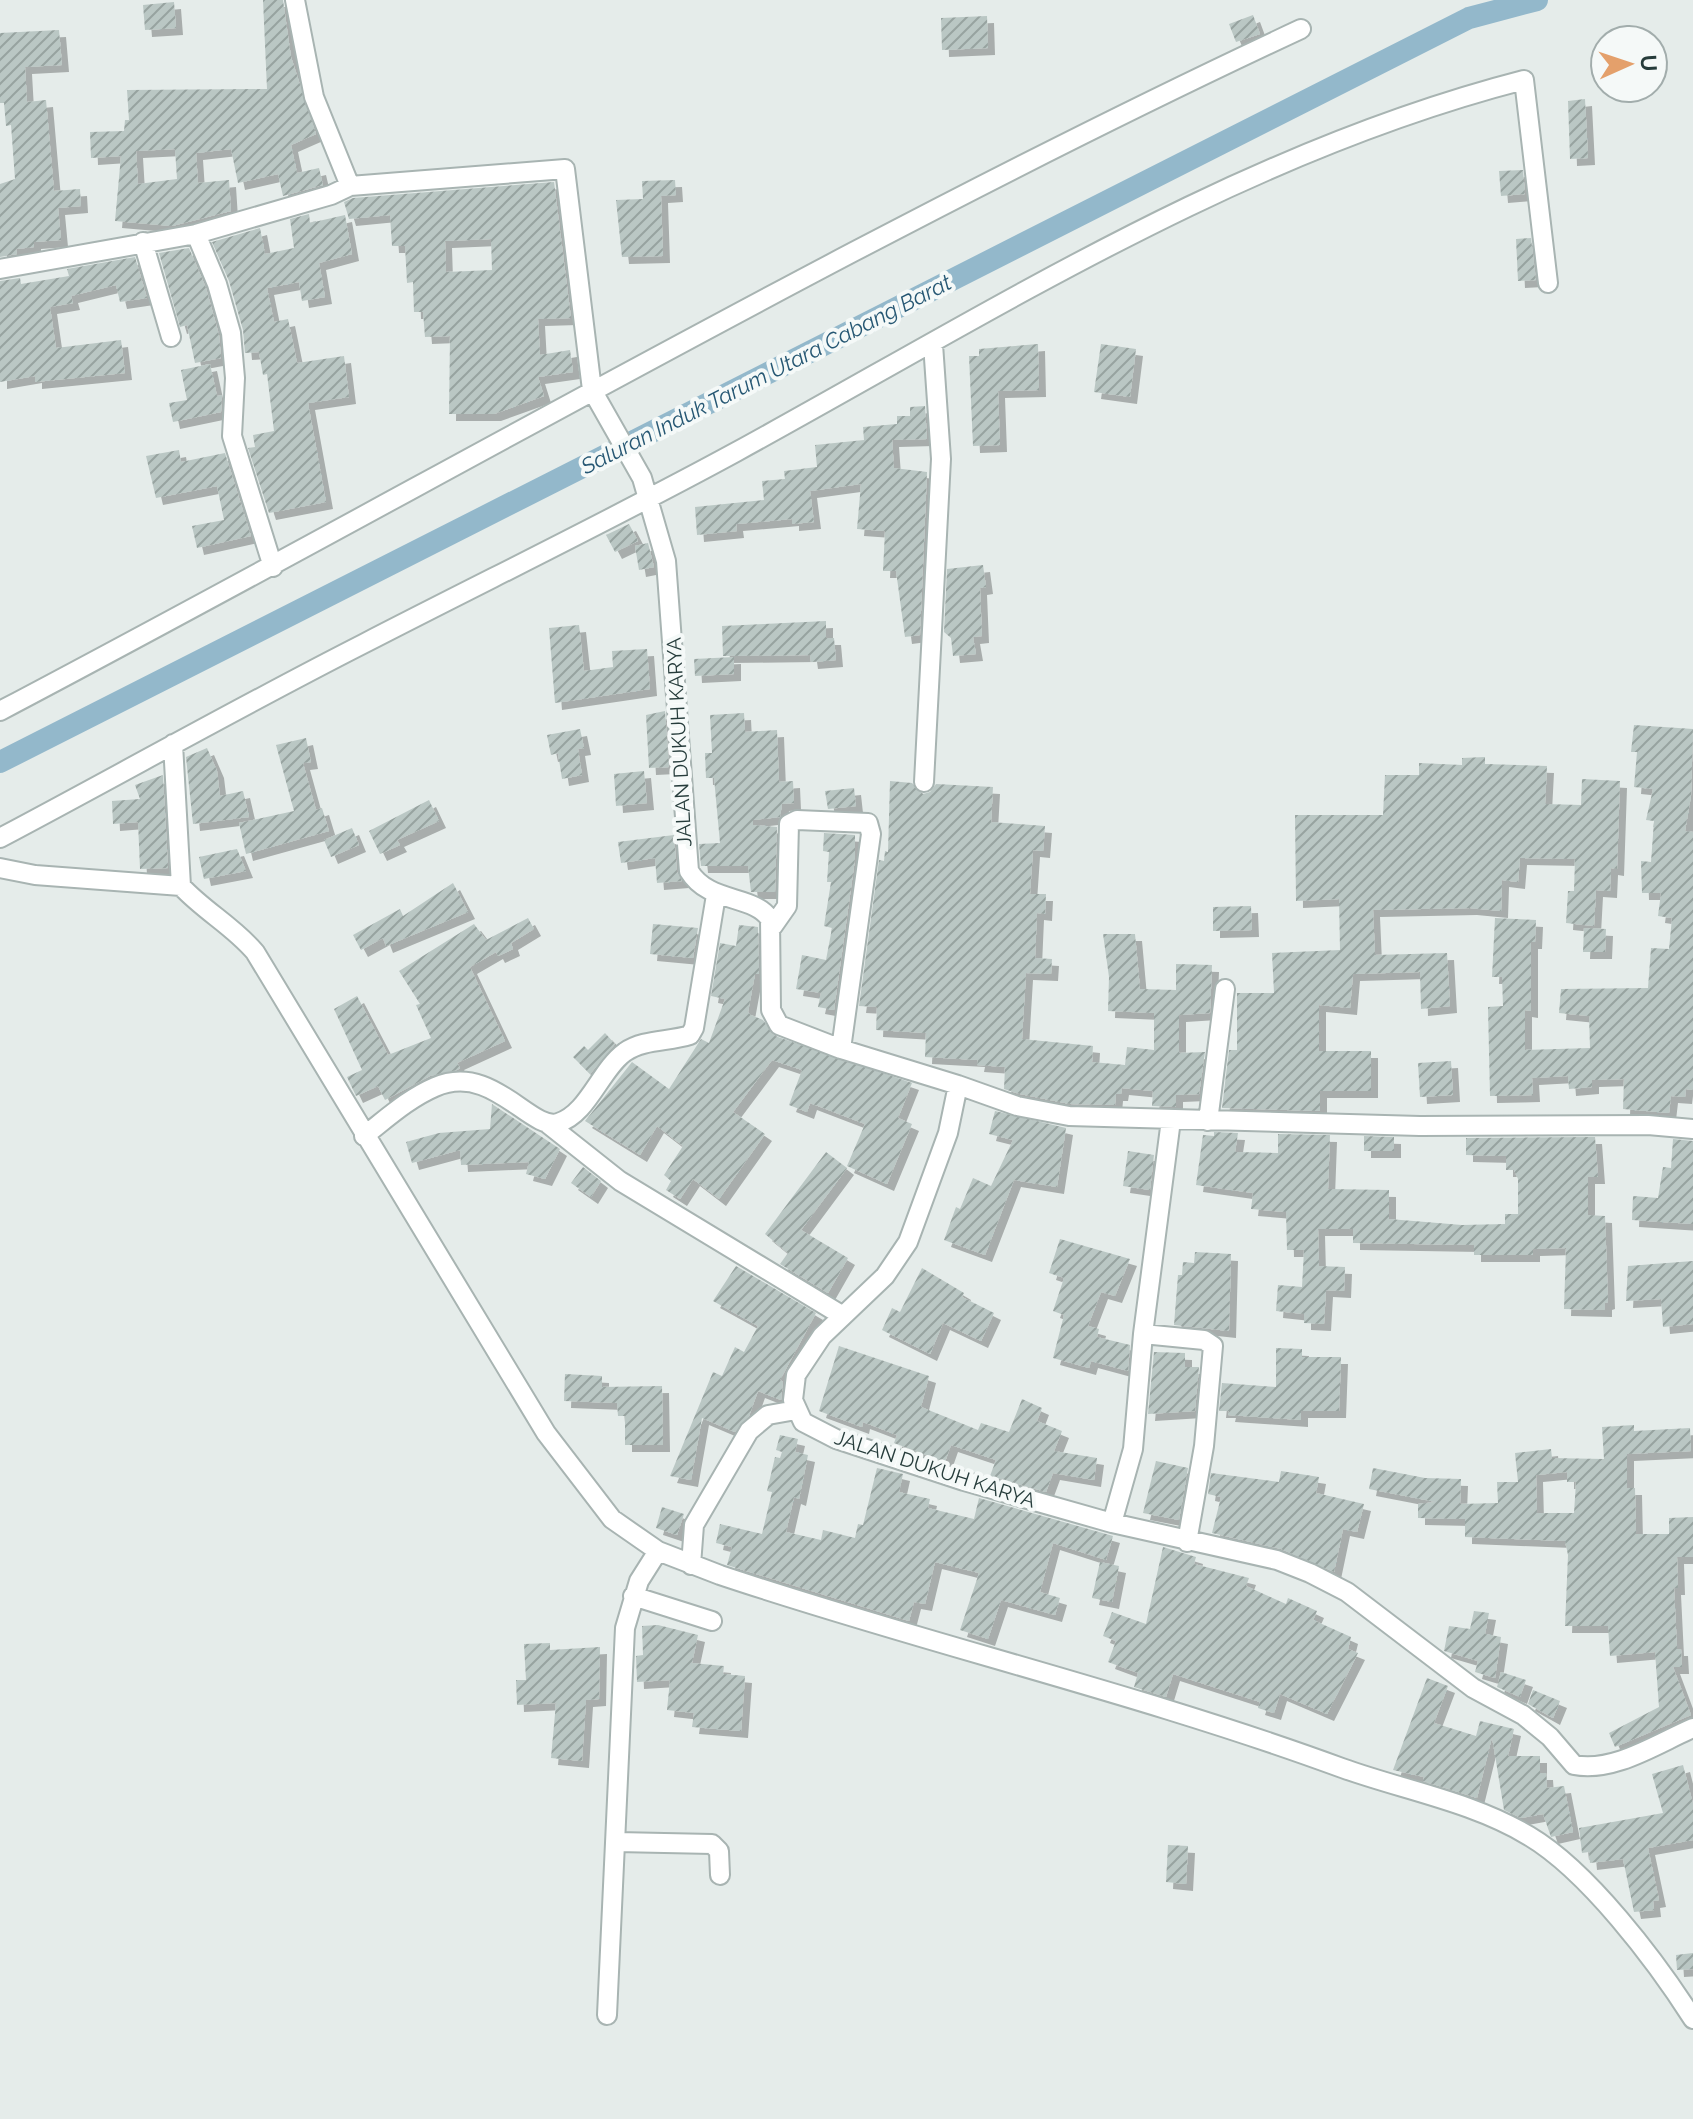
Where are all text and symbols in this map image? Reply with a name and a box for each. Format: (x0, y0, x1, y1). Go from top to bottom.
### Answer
north arrow (1589, 24, 1669, 104)
text: U (1636, 54, 1662, 72)
water label: Saluran Induk Tarum Utara Cabang Barat (576, 268, 956, 480)
street label: JALAN DUKUH KARYA (662, 636, 696, 847)
street label: JALAN DUKUH KARYA (832, 1425, 1039, 1513)

